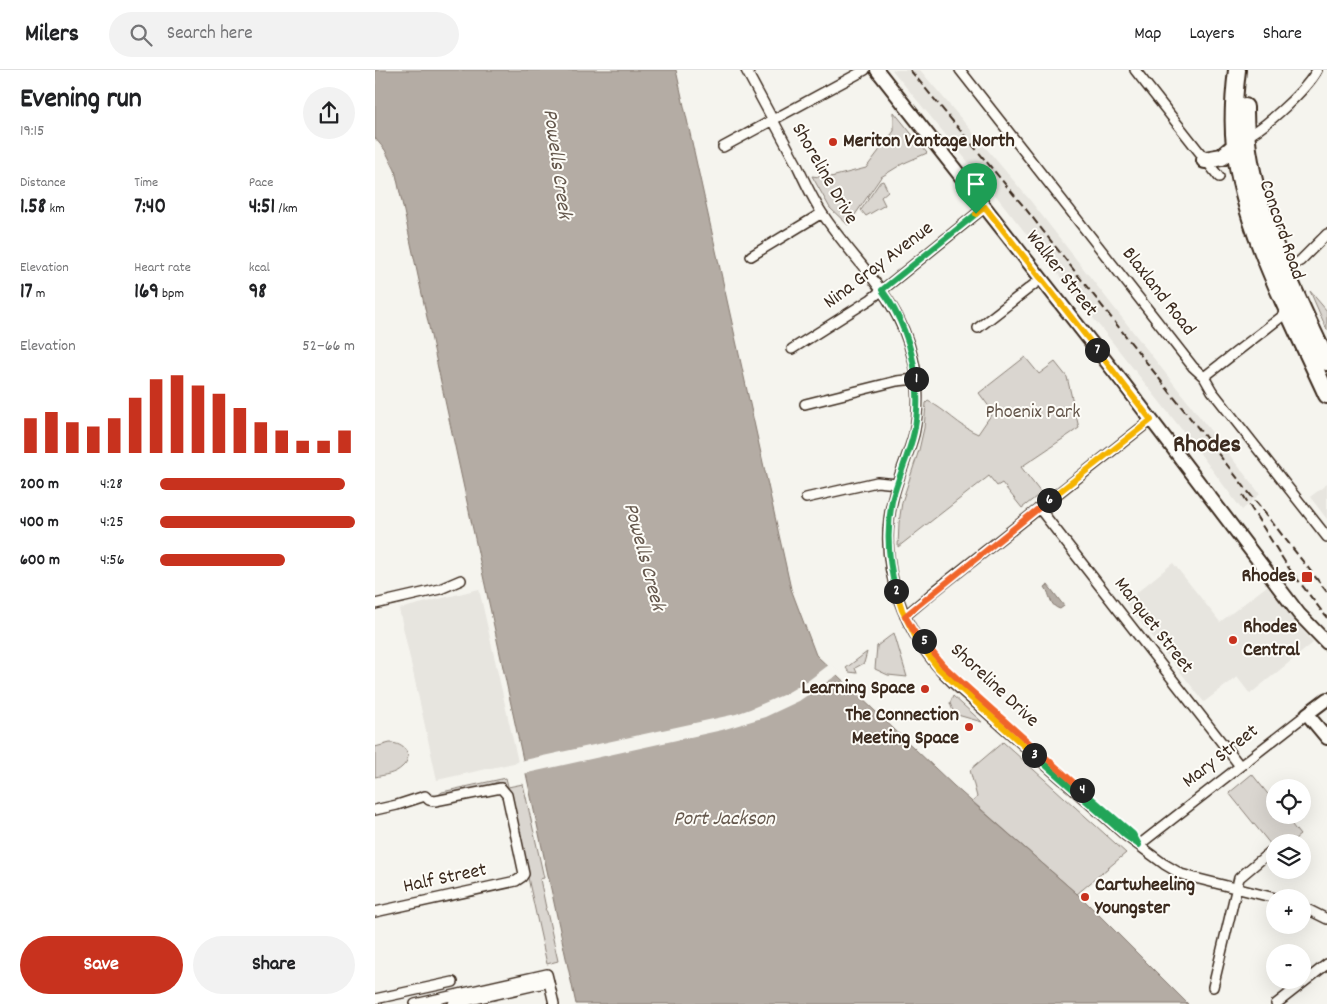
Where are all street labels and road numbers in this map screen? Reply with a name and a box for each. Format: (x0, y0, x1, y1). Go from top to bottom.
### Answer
street label: Shoreline Drive (784, 118, 864, 230)
street label: Concord Road (1251, 176, 1311, 284)
street label: Nina Gray Avenue (818, 215, 940, 317)
street label: Walker Street (1018, 225, 1104, 323)
street label: Blaxland Road (1114, 242, 1202, 342)
street label: Marquet Street (1106, 572, 1200, 680)
street label: Shoreline Drive (943, 637, 1045, 735)
street label: Mary Street (1177, 718, 1265, 796)
street label: Half Street (401, 857, 489, 901)

